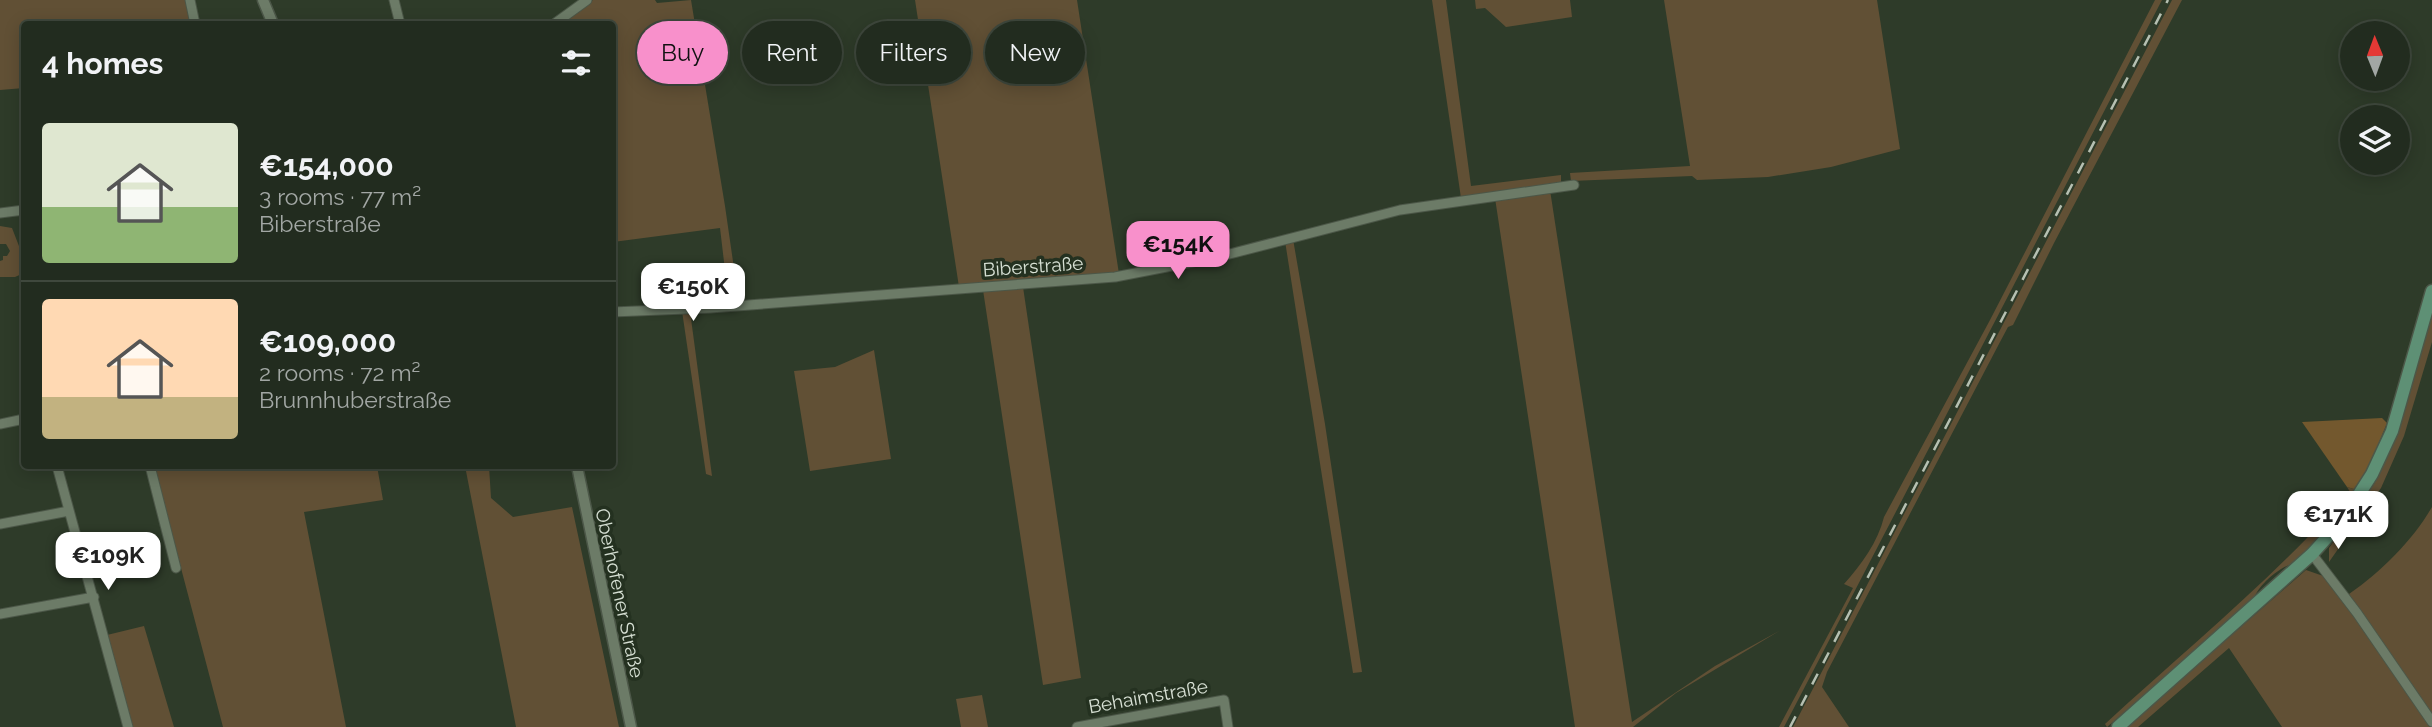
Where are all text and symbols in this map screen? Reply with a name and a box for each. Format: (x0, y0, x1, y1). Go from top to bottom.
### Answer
chip: Buy (637, 21, 728, 84)
chip: Rent (742, 21, 842, 84)
chip: Filters (856, 21, 971, 84)
chip: New (985, 21, 1085, 84)
north arrow (2340, 21, 2410, 91)
map controls (2340, 21, 2410, 175)
icon: filters (557, 44, 595, 82)
text: 4 homes (42, 46, 163, 81)
button: layers (2340, 105, 2410, 175)
text: €154,000 (259, 148, 394, 183)
icon: home (98, 151, 182, 235)
text: 3 rooms · 77 m² (259, 183, 421, 210)
text: Biberstraße (259, 210, 381, 237)
pin: €154K (1129, 222, 1227, 281)
text: €154K (1143, 230, 1213, 257)
street label: Biberstraße (982, 252, 1084, 280)
pin: €150K (644, 264, 742, 323)
text: €150K (657, 272, 729, 299)
text: €109,000 (259, 324, 396, 359)
icon: home (98, 327, 182, 411)
text: 2 rooms · 72 m² (259, 359, 420, 386)
text: Brunnhuberstraße (259, 386, 451, 413)
pin: €171K (2289, 491, 2387, 551)
text: €171K (2303, 500, 2373, 527)
street label: Oberhofener Straße (591, 506, 649, 680)
pin: €109K (59, 532, 157, 592)
text: €109K (72, 541, 144, 568)
street label: Behaimstraße (1087, 675, 1209, 717)

